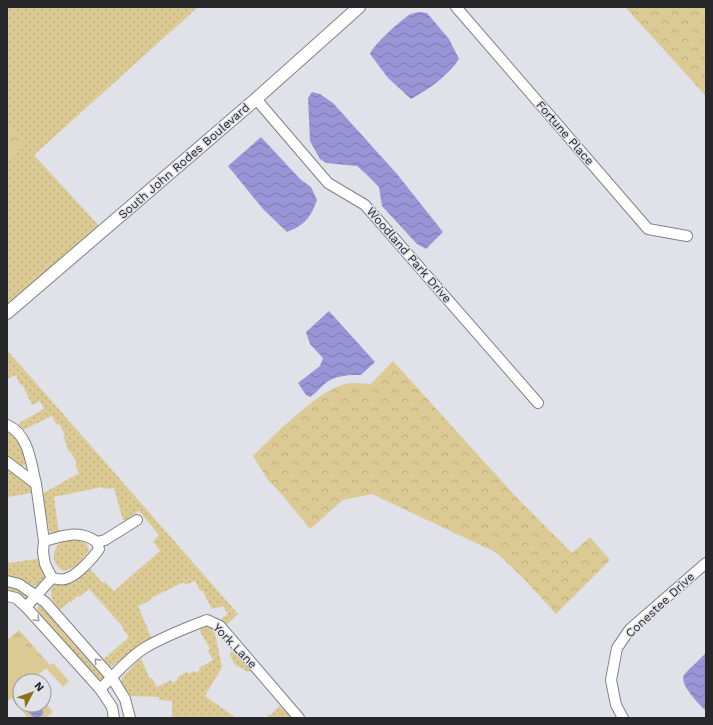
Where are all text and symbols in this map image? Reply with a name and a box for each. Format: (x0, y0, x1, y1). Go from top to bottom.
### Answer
street label: Fortune Place (533, 98, 597, 168)
street label: South John Rodes Boulevard (116, 100, 252, 222)
street label: Woodland Park Drive (364, 204, 454, 306)
street label: Conestee Drive (623, 570, 697, 640)
one-way arrow (33, 614, 40, 622)
street label: York Lane (210, 621, 260, 671)
one-way arrow (95, 658, 102, 666)
north arrow (12, 673, 52, 713)
text: N (32, 679, 47, 694)

